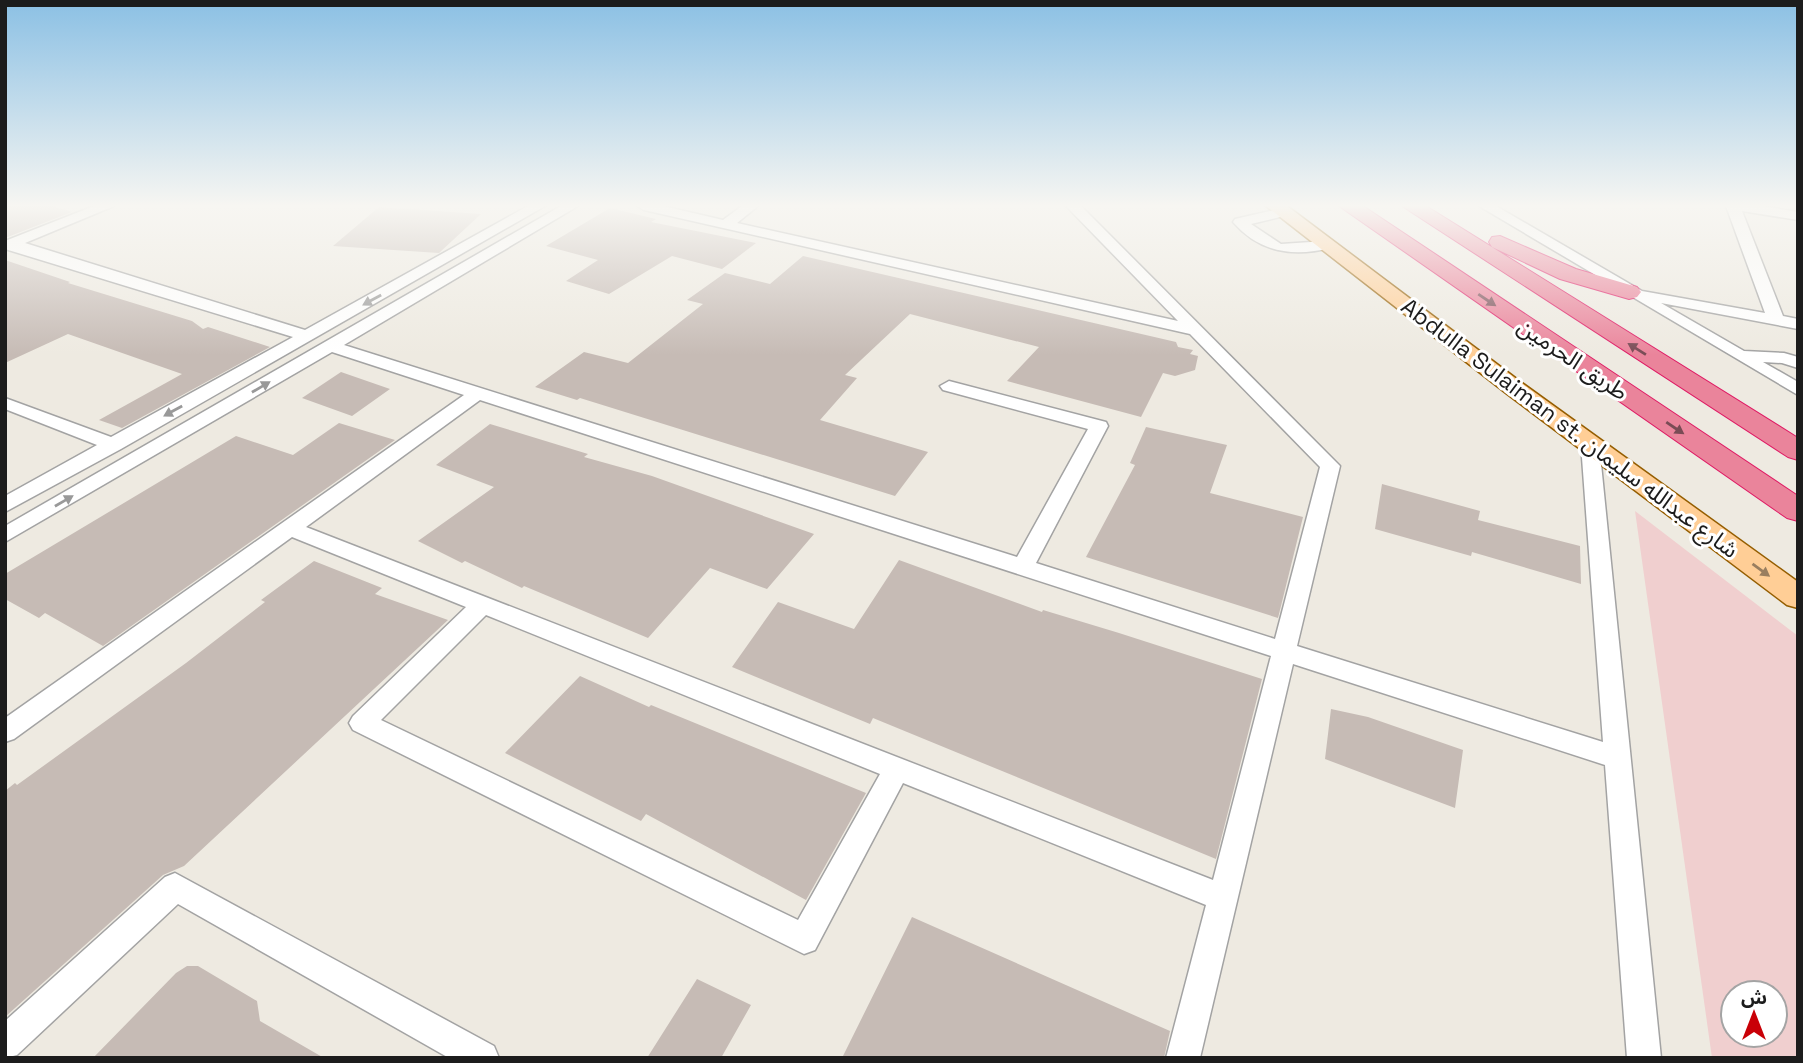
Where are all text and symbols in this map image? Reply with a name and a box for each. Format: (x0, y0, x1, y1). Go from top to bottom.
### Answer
street label: Abdulla Sulaiman st. شارع عبدالله سليمان (1394, 291, 1745, 566)
one-way arrow (1477, 293, 1496, 306)
one-way arrow (362, 294, 381, 306)
street label: طريق الحرمين (1512, 311, 1634, 407)
one-way arrow (1627, 343, 1646, 356)
one-way arrow (251, 380, 270, 393)
one-way arrow (164, 405, 183, 417)
one-way arrow (1665, 421, 1685, 434)
one-way arrow (55, 495, 74, 507)
one-way arrow (1752, 563, 1770, 577)
north arrow (1719, 979, 1789, 1049)
text: ش (1741, 985, 1767, 1010)

